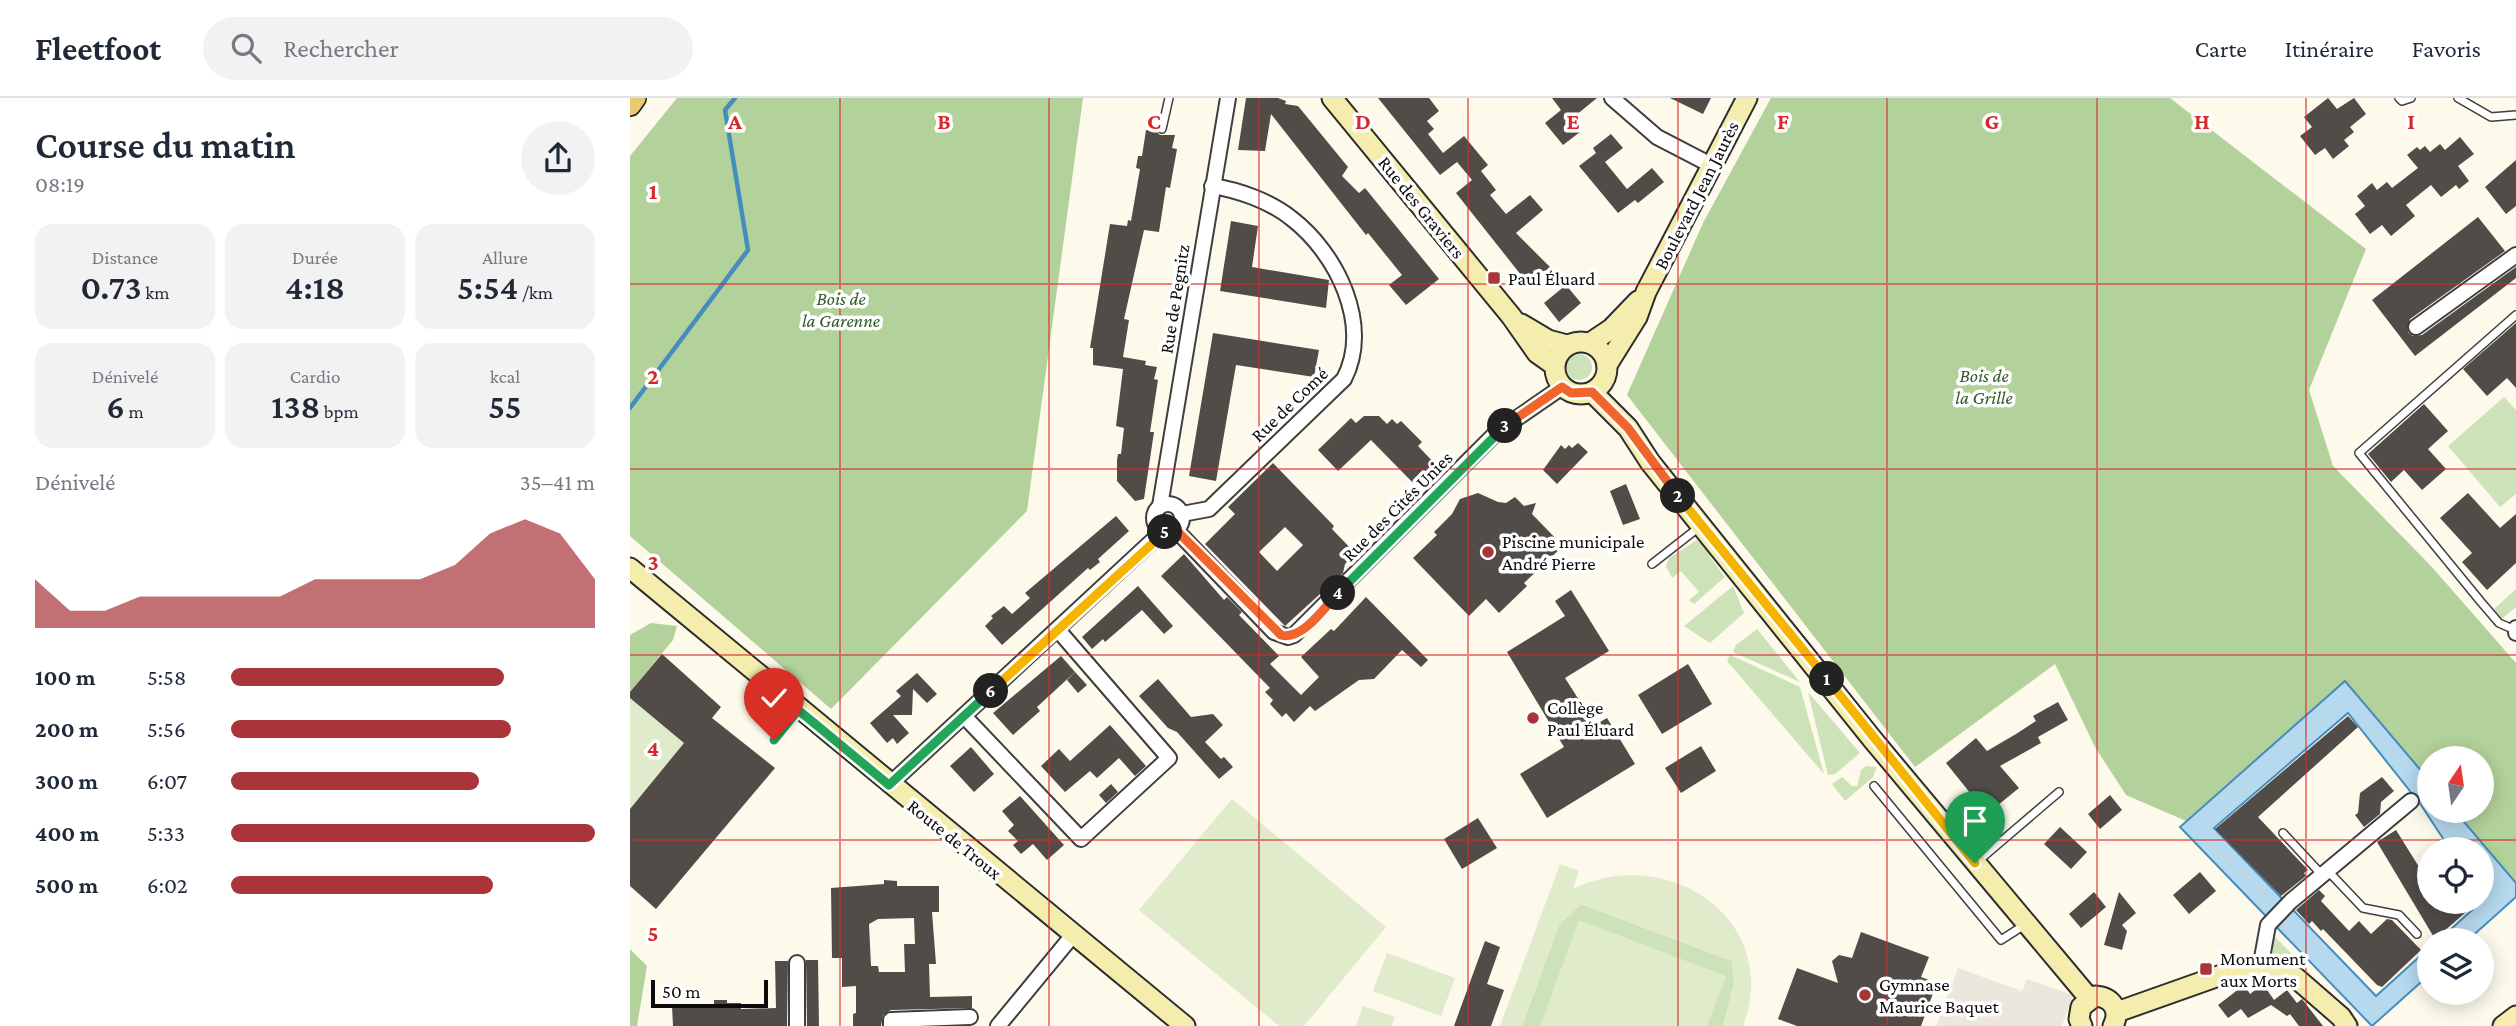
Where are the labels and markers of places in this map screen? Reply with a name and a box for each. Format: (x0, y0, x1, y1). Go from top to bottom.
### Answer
place label: Paul Éluard (1508, 268, 1595, 289)
marker: Paul Éluard (1486, 270, 1502, 286)
pin: 3 (1488, 408, 1522, 444)
pin: 2 (1660, 478, 1696, 514)
pin: 5 (1148, 514, 1182, 550)
place label: Piscine municipale André Pierre (1502, 531, 1644, 574)
marker: Piscine municipale André Pierre (1480, 544, 1496, 560)
pin: 4 (1320, 575, 1356, 610)
pin: 1 (1810, 662, 1844, 696)
pin (744, 668, 804, 740)
pin: 6 (974, 674, 1008, 708)
place label: Collège Paul Éluard (1547, 697, 1634, 740)
marker: Collège Paul Éluard (1525, 710, 1541, 726)
pin (1945, 791, 2005, 863)
place label: Monument aux Morts (2220, 948, 2306, 991)
marker: Monument aux Morts (2198, 961, 2214, 977)
place label: Gymnase Maurice Baquet (1879, 974, 1999, 1017)
marker: Gymnase Maurice Baquet (1857, 987, 1873, 1003)

